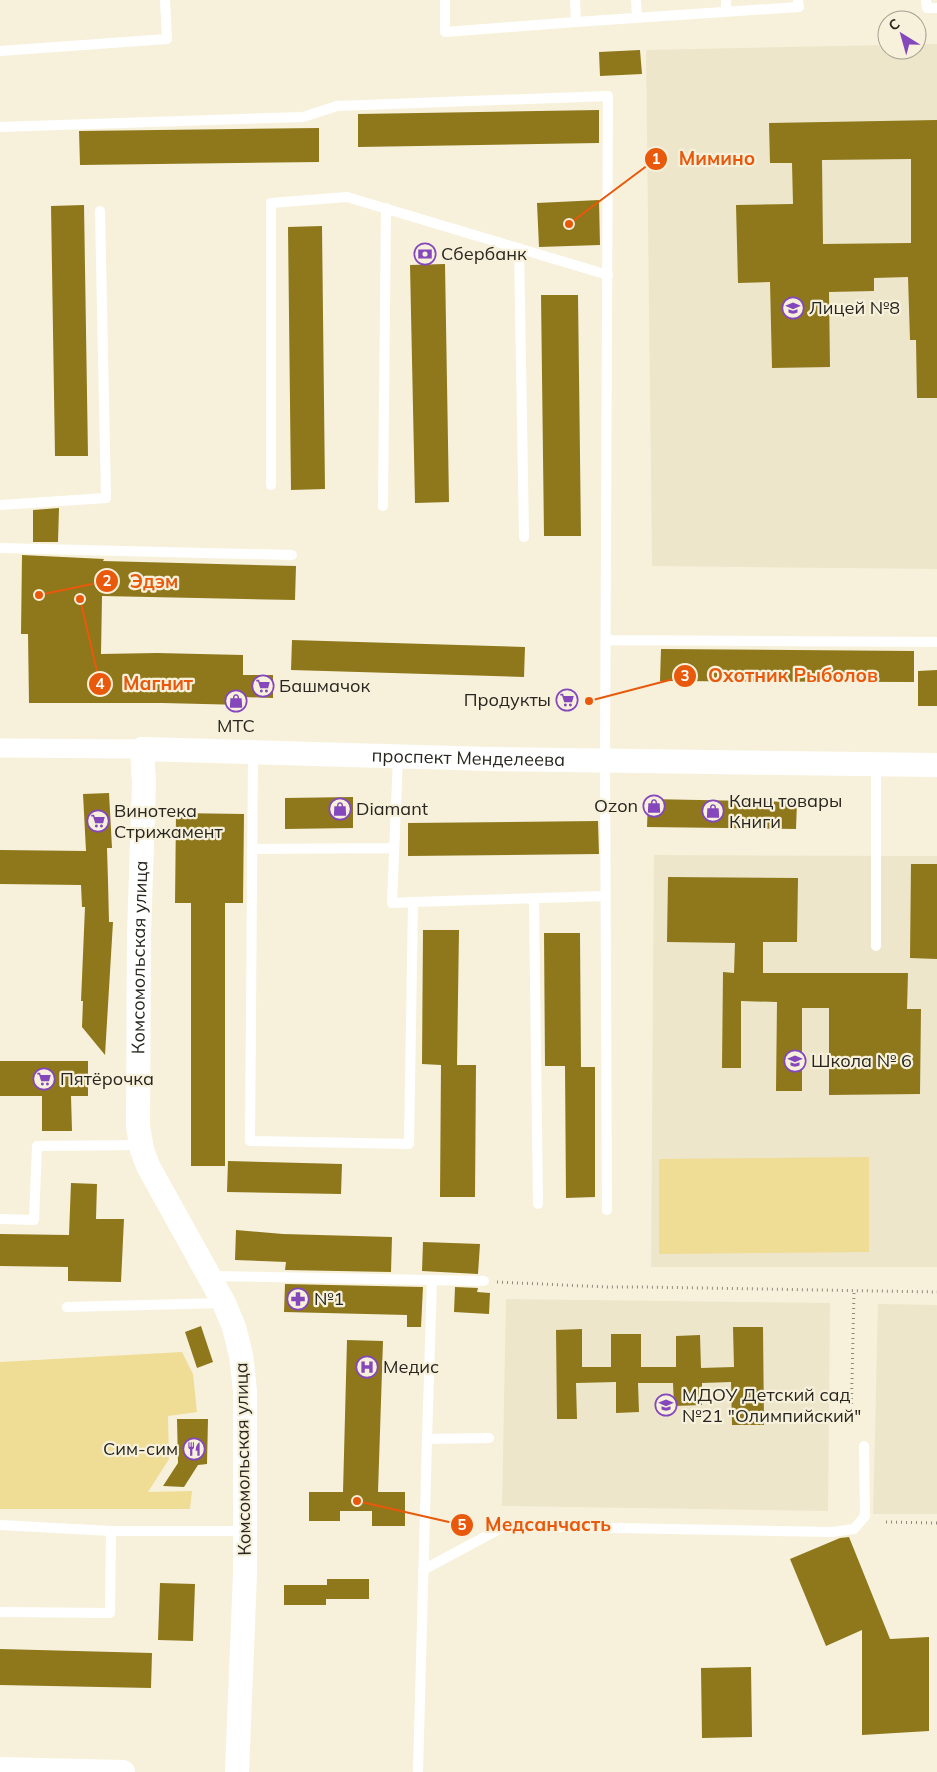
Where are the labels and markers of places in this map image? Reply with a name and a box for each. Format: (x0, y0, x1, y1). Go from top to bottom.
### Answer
callout: Мимино (644, 142, 765, 176)
bank icon: Сбербанк (413, 242, 437, 266)
place label: Сбербанк (441, 242, 527, 265)
school or university icon: Лицей №8 (781, 296, 805, 320)
place label: Лицей №8 (809, 296, 900, 319)
callout: Эдэм (94, 564, 188, 598)
callout: Охотник Рыболов (673, 659, 888, 693)
callout: Магнит (88, 667, 203, 701)
supermarket icon: Башмачок (251, 674, 275, 698)
place label: Башмачок (279, 674, 371, 697)
place label: Продукты (464, 688, 551, 711)
supermarket icon: Продукты (555, 688, 579, 712)
shop icon: МТС (224, 689, 248, 713)
place label: МТС (217, 714, 255, 737)
place label: Канц товары Книги (729, 789, 842, 833)
place label: Ozon (594, 794, 638, 817)
shop icon: Ozon (642, 794, 666, 818)
shop icon: Diamant (328, 797, 352, 821)
place label: Diamant (356, 797, 428, 820)
place label: Винотека Стрижамент (114, 799, 224, 843)
shop icon: Канц товары Книги (701, 799, 725, 823)
supermarket icon: Винотека Стрижамент (86, 809, 110, 833)
school or university icon: Школа № 6 (783, 1049, 807, 1073)
place label: Школа № 6 (811, 1049, 912, 1072)
supermarket icon: Пятёрочка (32, 1067, 56, 1091)
place label: Пятёрочка (60, 1067, 154, 1090)
pharmacy icon: №1 (286, 1287, 310, 1311)
place label: №1 (314, 1287, 344, 1310)
hospital icon: Медис (355, 1355, 379, 1379)
place label: Медис (383, 1355, 439, 1378)
place label: МДОУ Детский сад №21 "Олимпийский" (682, 1383, 861, 1427)
school or university icon: МДОУ Детский сад №21 "Олимпийский" (654, 1393, 678, 1417)
place label: Сим-сим (103, 1437, 178, 1460)
restaurant icon: Сим-сим (182, 1437, 206, 1461)
callout: Медсанчасть (450, 1508, 621, 1542)

